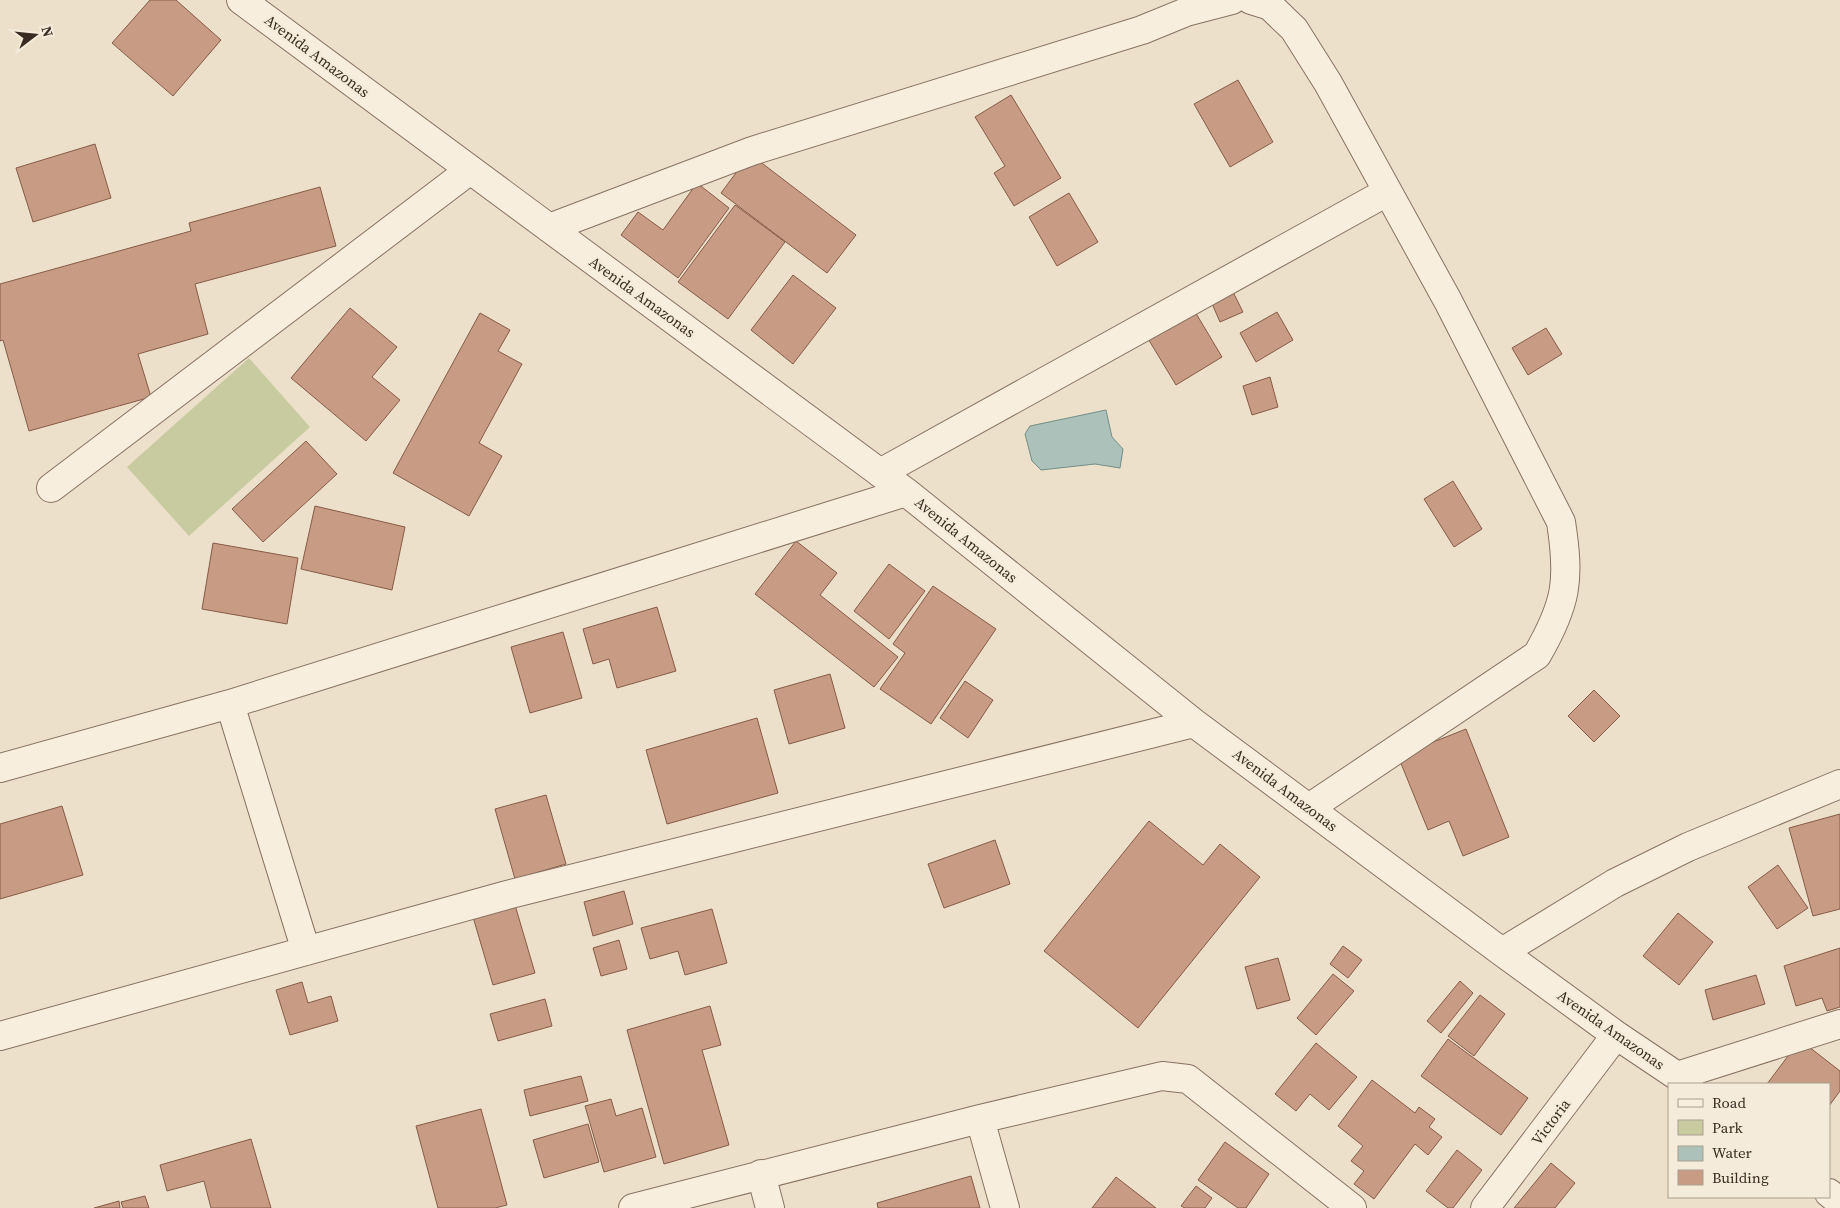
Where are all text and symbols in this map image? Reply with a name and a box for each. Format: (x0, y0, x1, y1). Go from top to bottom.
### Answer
street label: Avenida Amazonas (260, 9, 374, 102)
north arrow (10, 10, 60, 60)
text: N (36, 24, 59, 39)
street label: Avenida Amazonas (585, 251, 700, 342)
street label: Avenida Amazonas (911, 492, 1022, 588)
street label: Avenida Amazonas (1228, 743, 1342, 836)
street label: Avenida Amazonas (1553, 985, 1669, 1074)
legend (1668, 1083, 1830, 1198)
text: Road (1712, 1092, 1746, 1113)
street label: Victoria (1526, 1094, 1575, 1149)
text: Park (1712, 1117, 1744, 1138)
text: Water (1712, 1142, 1753, 1163)
text: Building (1712, 1167, 1769, 1188)

